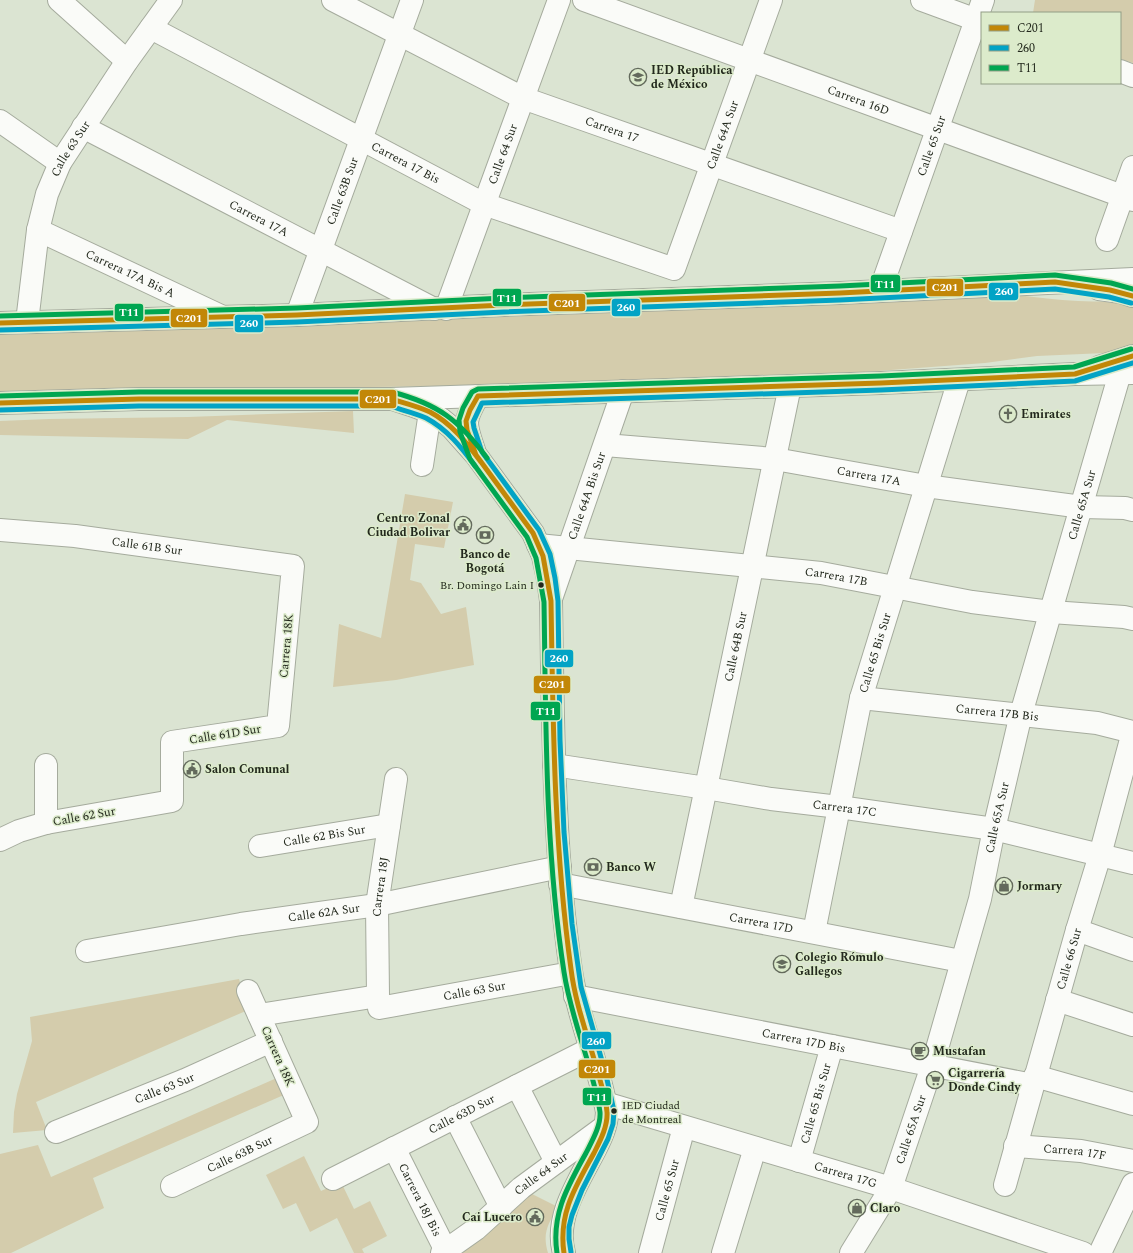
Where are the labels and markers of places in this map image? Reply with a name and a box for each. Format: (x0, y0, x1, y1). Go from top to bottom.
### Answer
place label: IED República de México (651, 61, 733, 94)
school or university icon: IED República de México (628, 67, 648, 87)
church icon: Emirates (998, 404, 1018, 424)
place label: Emirates (1021, 405, 1071, 424)
place label: Centro Zonal Ciudad Bolivar (367, 509, 451, 542)
public building icon: Centro Zonal Ciudad Bolivar (453, 515, 473, 535)
bank icon: Banco de Bogotá (475, 525, 495, 545)
place label: Banco de Bogotá (460, 545, 510, 578)
place label: Br. Domingo Lain I (440, 577, 534, 594)
marker: Br. Domingo Lain I (536, 580, 546, 590)
public building icon: Salon Comunal (182, 759, 202, 779)
place label: Salon Comunal (205, 760, 290, 779)
bank icon: Banco W (583, 857, 603, 877)
place label: Banco W (606, 858, 657, 877)
shop icon: Jormary (994, 876, 1014, 896)
place label: Jormary (1017, 877, 1063, 896)
place label: Colegio Rómulo Gallegos (795, 948, 884, 981)
school or university icon: Colegio Rómulo Gallegos (772, 954, 792, 974)
cafe icon: Mustafan (910, 1041, 930, 1061)
place label: Mustafan (933, 1042, 987, 1061)
place label: Cigarrería Donde Cindy (948, 1064, 1022, 1097)
supermarket icon: Cigarrería Donde Cindy (925, 1070, 945, 1090)
place label: IED Ciudad de Montreal (622, 1097, 681, 1128)
marker: IED Ciudad de Montreal (609, 1106, 619, 1116)
shop icon: Claro (847, 1198, 867, 1218)
place label: Claro (870, 1199, 901, 1218)
public building icon: Cai Lucero (525, 1207, 545, 1227)
place label: Cai Lucero (462, 1208, 522, 1227)

